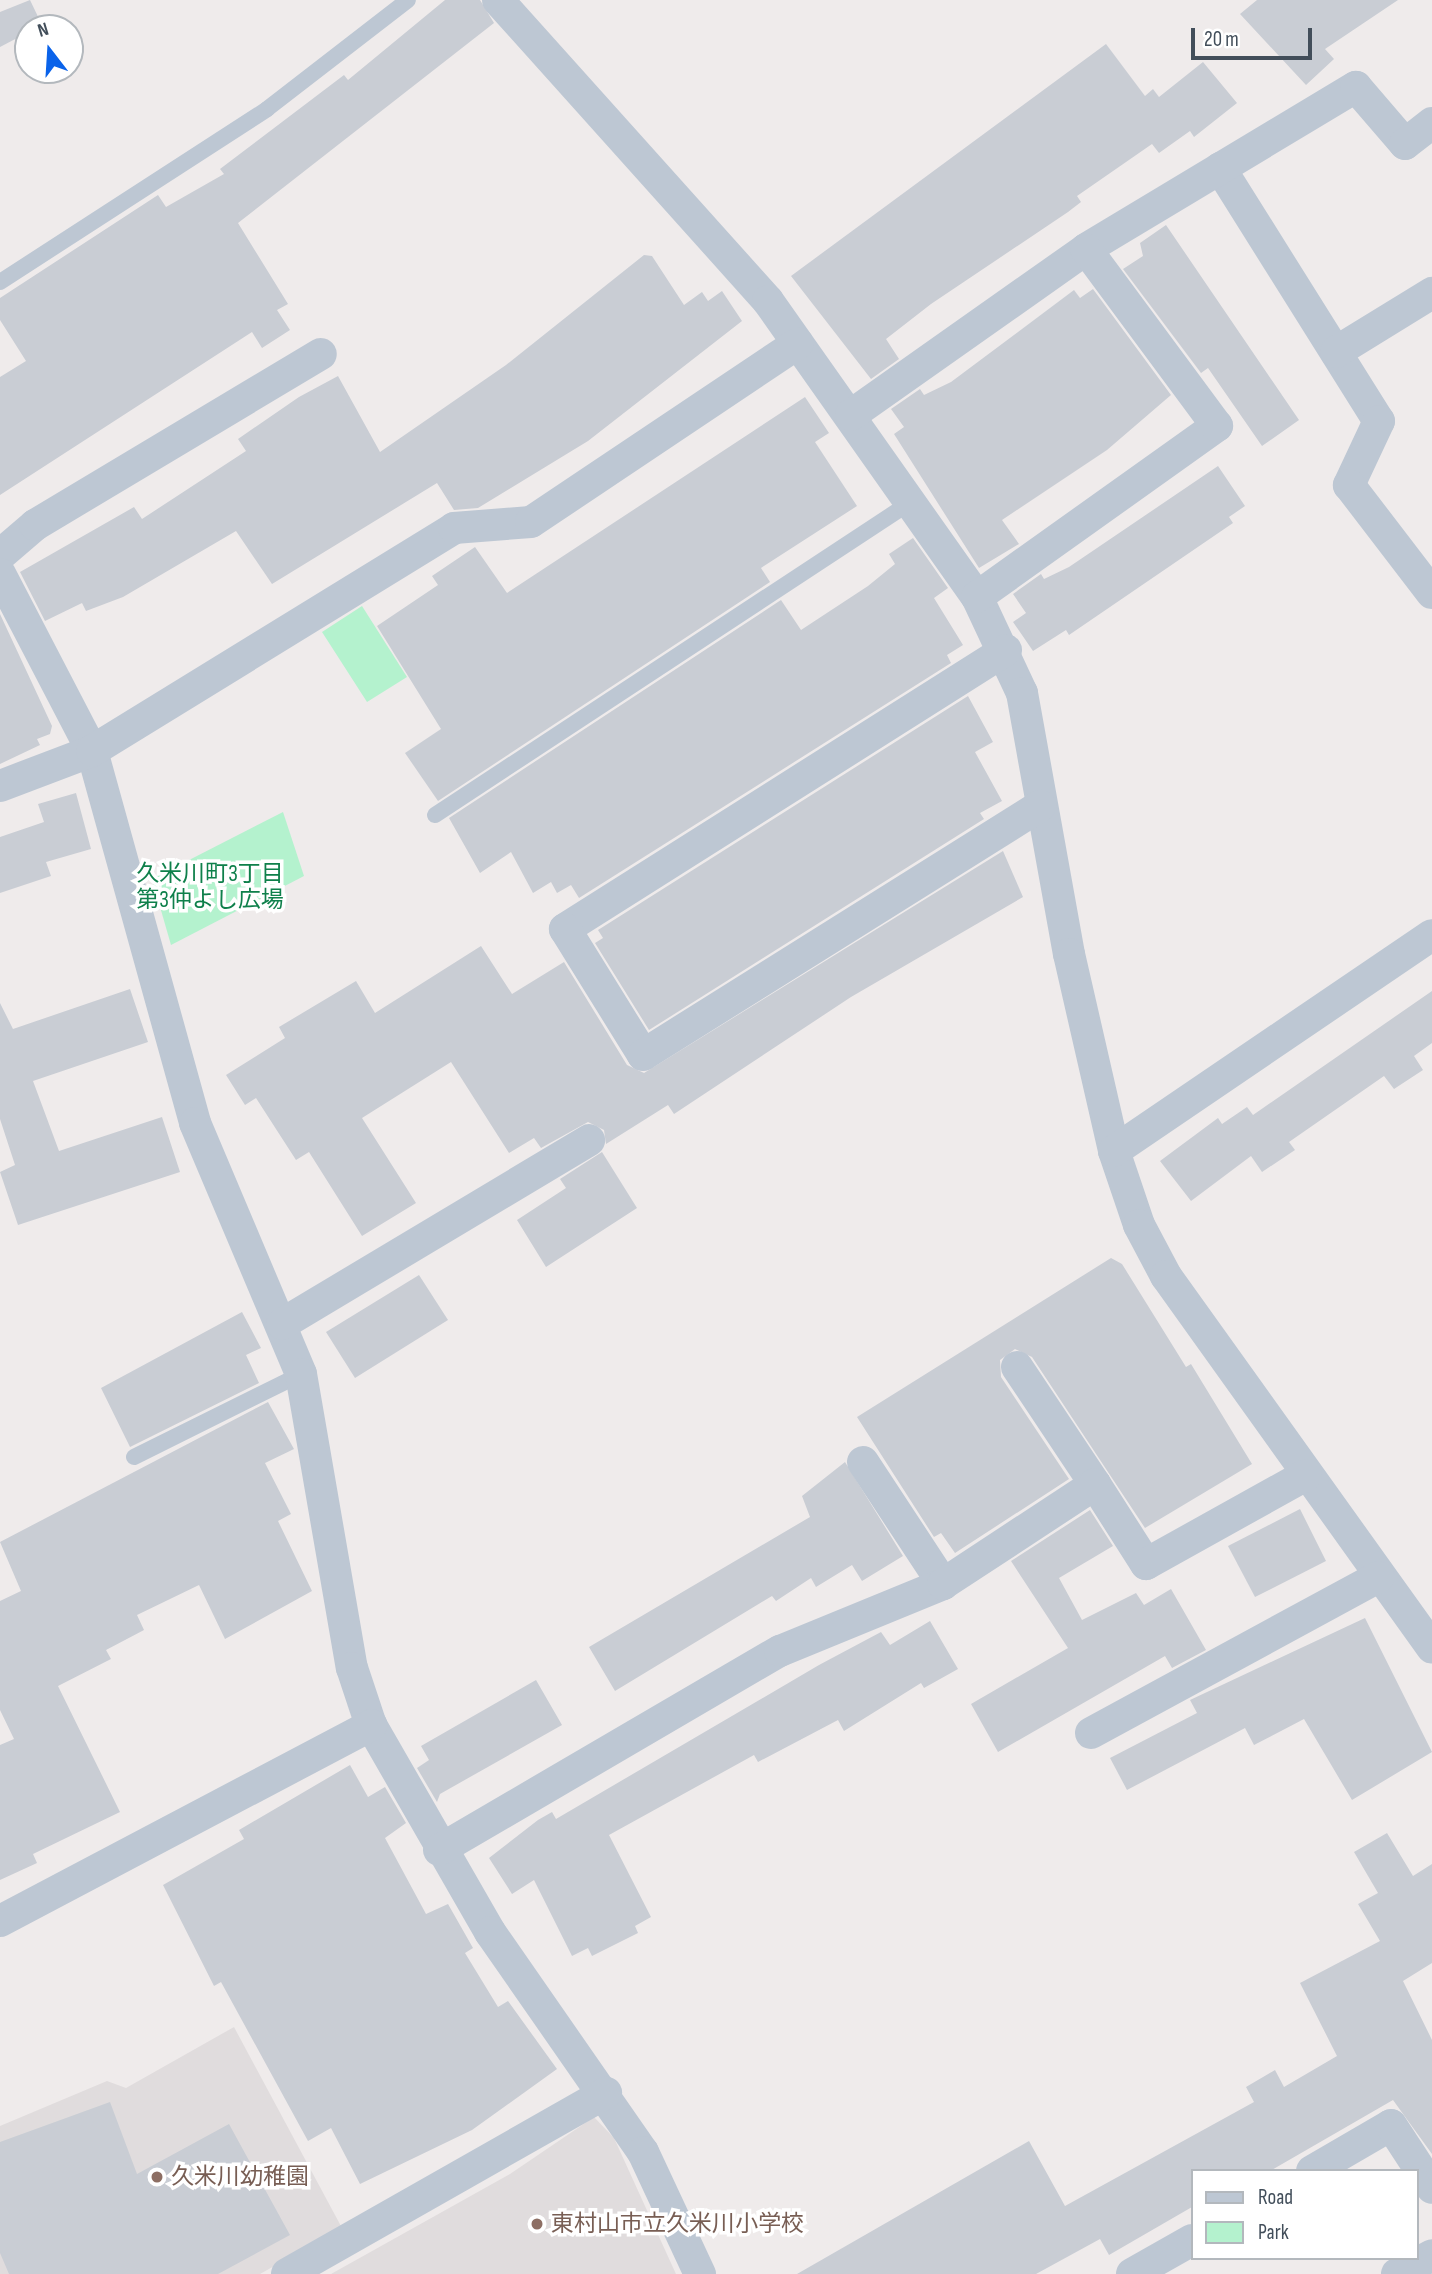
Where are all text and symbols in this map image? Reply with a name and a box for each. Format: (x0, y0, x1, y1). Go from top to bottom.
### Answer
north arrow (14, 14, 84, 84)
scale bar (1194, 14, 1315, 58)
text: N (35, 18, 52, 43)
text: 20 m (1204, 27, 1239, 52)
park label: 久米川町3丁目 第3仲よし広場 (136, 860, 284, 914)
place label: 久米川幼稚園 (171, 2163, 309, 2191)
marker: 久米川幼稚園 (149, 2169, 165, 2185)
legend (1190, 2169, 1418, 2260)
text: Road (1258, 2185, 1293, 2210)
place label: 東村山市立久米川小学校 (551, 2210, 804, 2238)
marker: 東村山市立久米川小学校 (529, 2216, 545, 2232)
text: Park (1258, 2220, 1289, 2245)

